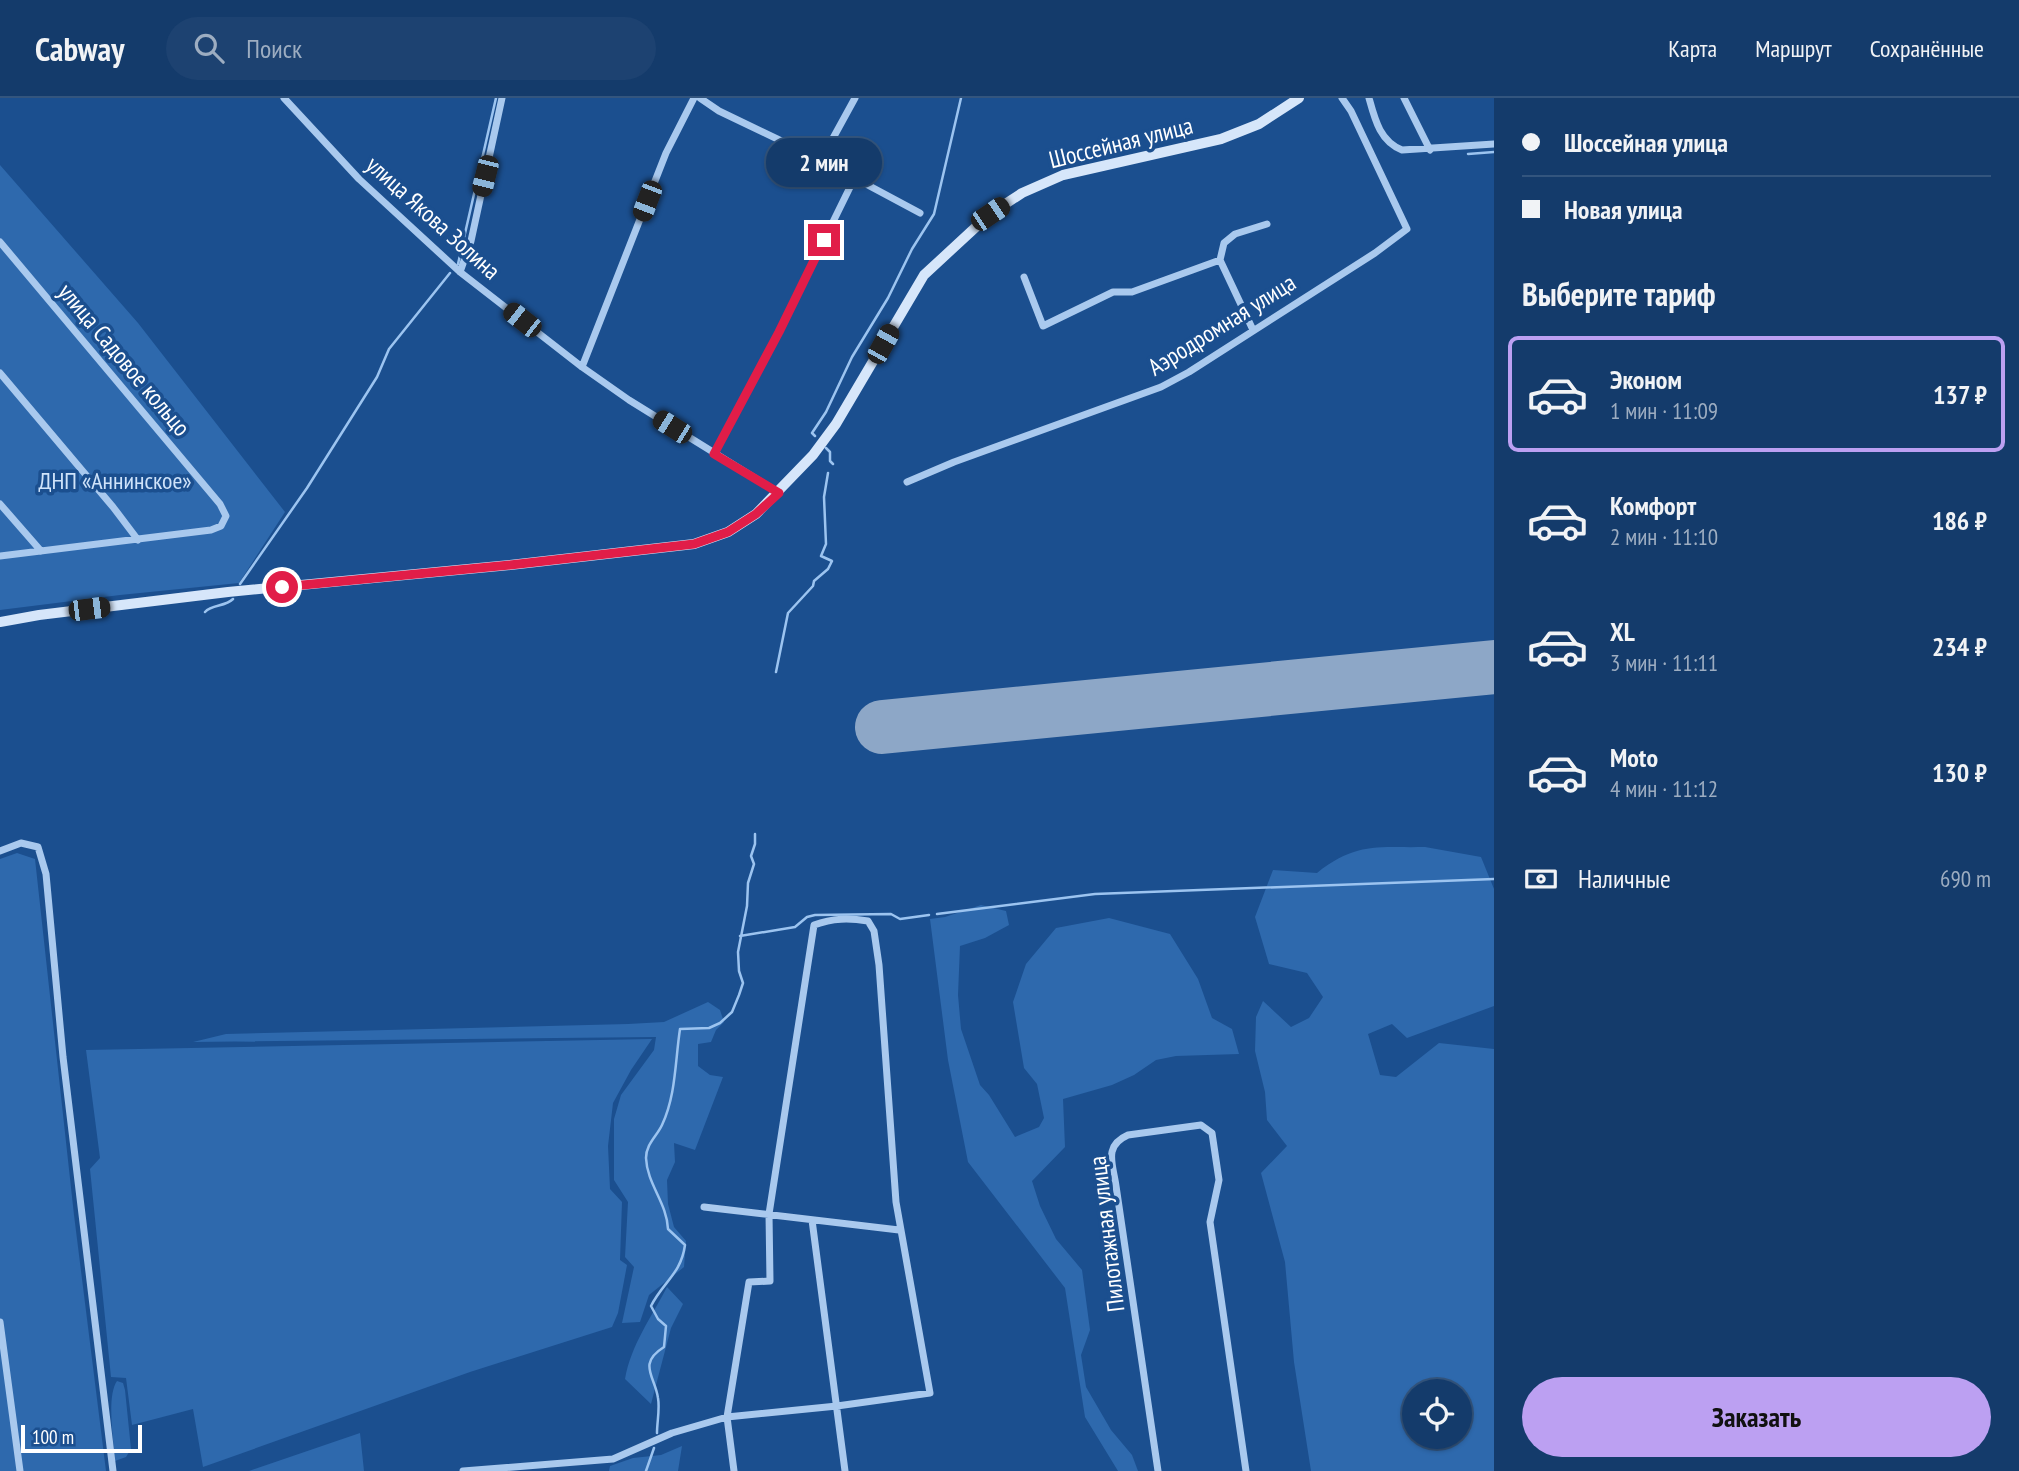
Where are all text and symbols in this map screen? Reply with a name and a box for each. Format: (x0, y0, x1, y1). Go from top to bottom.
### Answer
search box (166, 17, 656, 80)
text: Cabway (35, 27, 124, 70)
icon: search (190, 29, 228, 67)
text: Поиск (246, 32, 302, 65)
text: Карта (1668, 33, 1717, 64)
text: Маршрут (1755, 33, 1832, 64)
text: Сохранённые (1870, 33, 1984, 64)
street label: Шоссейная улица (1046, 110, 1196, 175)
text: Шоссейная улица (1564, 126, 1728, 159)
callout: 2 мин (766, 138, 882, 188)
text: 2 мин (799, 148, 849, 177)
street label: улица Якова Золина (360, 149, 507, 286)
car (470, 153, 501, 199)
car (630, 178, 665, 224)
text: Новая улица (1564, 193, 1682, 226)
car (967, 194, 1014, 234)
route end (808, 224, 840, 256)
street label: Аэродромная улица (1142, 267, 1301, 382)
text: Выберите тариф (1522, 273, 1716, 315)
street label: улица Садовое кольцо (51, 277, 197, 442)
car (499, 299, 546, 341)
car (864, 321, 903, 367)
icon: car (1526, 363, 1589, 426)
text: Эконом (1610, 363, 1682, 396)
text: 137 ₽ (1933, 378, 1987, 411)
text: 1 мин · 11:09 (1610, 396, 1718, 425)
car (649, 407, 696, 447)
park label: ДНП «Аннинское» (38, 465, 192, 496)
icon: car (1526, 489, 1589, 552)
text: Комфорт (1610, 489, 1696, 522)
text: 186 ₽ (1932, 504, 1987, 537)
text: 2 мин · 11:10 (1610, 522, 1718, 551)
route start (266, 571, 298, 603)
car (67, 596, 112, 622)
icon: car (1526, 615, 1589, 678)
text: XL (1610, 615, 1635, 648)
text: 234 ₽ (1932, 630, 1987, 663)
text: 3 мин · 11:11 (1610, 648, 1718, 677)
icon: car (1526, 741, 1589, 804)
text: Moto (1610, 741, 1658, 774)
text: 130 ₽ (1932, 756, 1987, 789)
text: 4 мин · 11:12 (1610, 774, 1718, 803)
icon: cash (1522, 860, 1560, 898)
text: Наличные (1578, 862, 1671, 895)
text: 690 m (1940, 864, 1991, 893)
street label: Пилотажная улица (1082, 1154, 1131, 1314)
button: Заказать (1522, 1377, 1991, 1457)
map controls (1402, 1379, 1472, 1449)
button: locate (1402, 1379, 1472, 1449)
scale bar (21, 1422, 142, 1454)
text: 100 m (32, 1425, 74, 1449)

